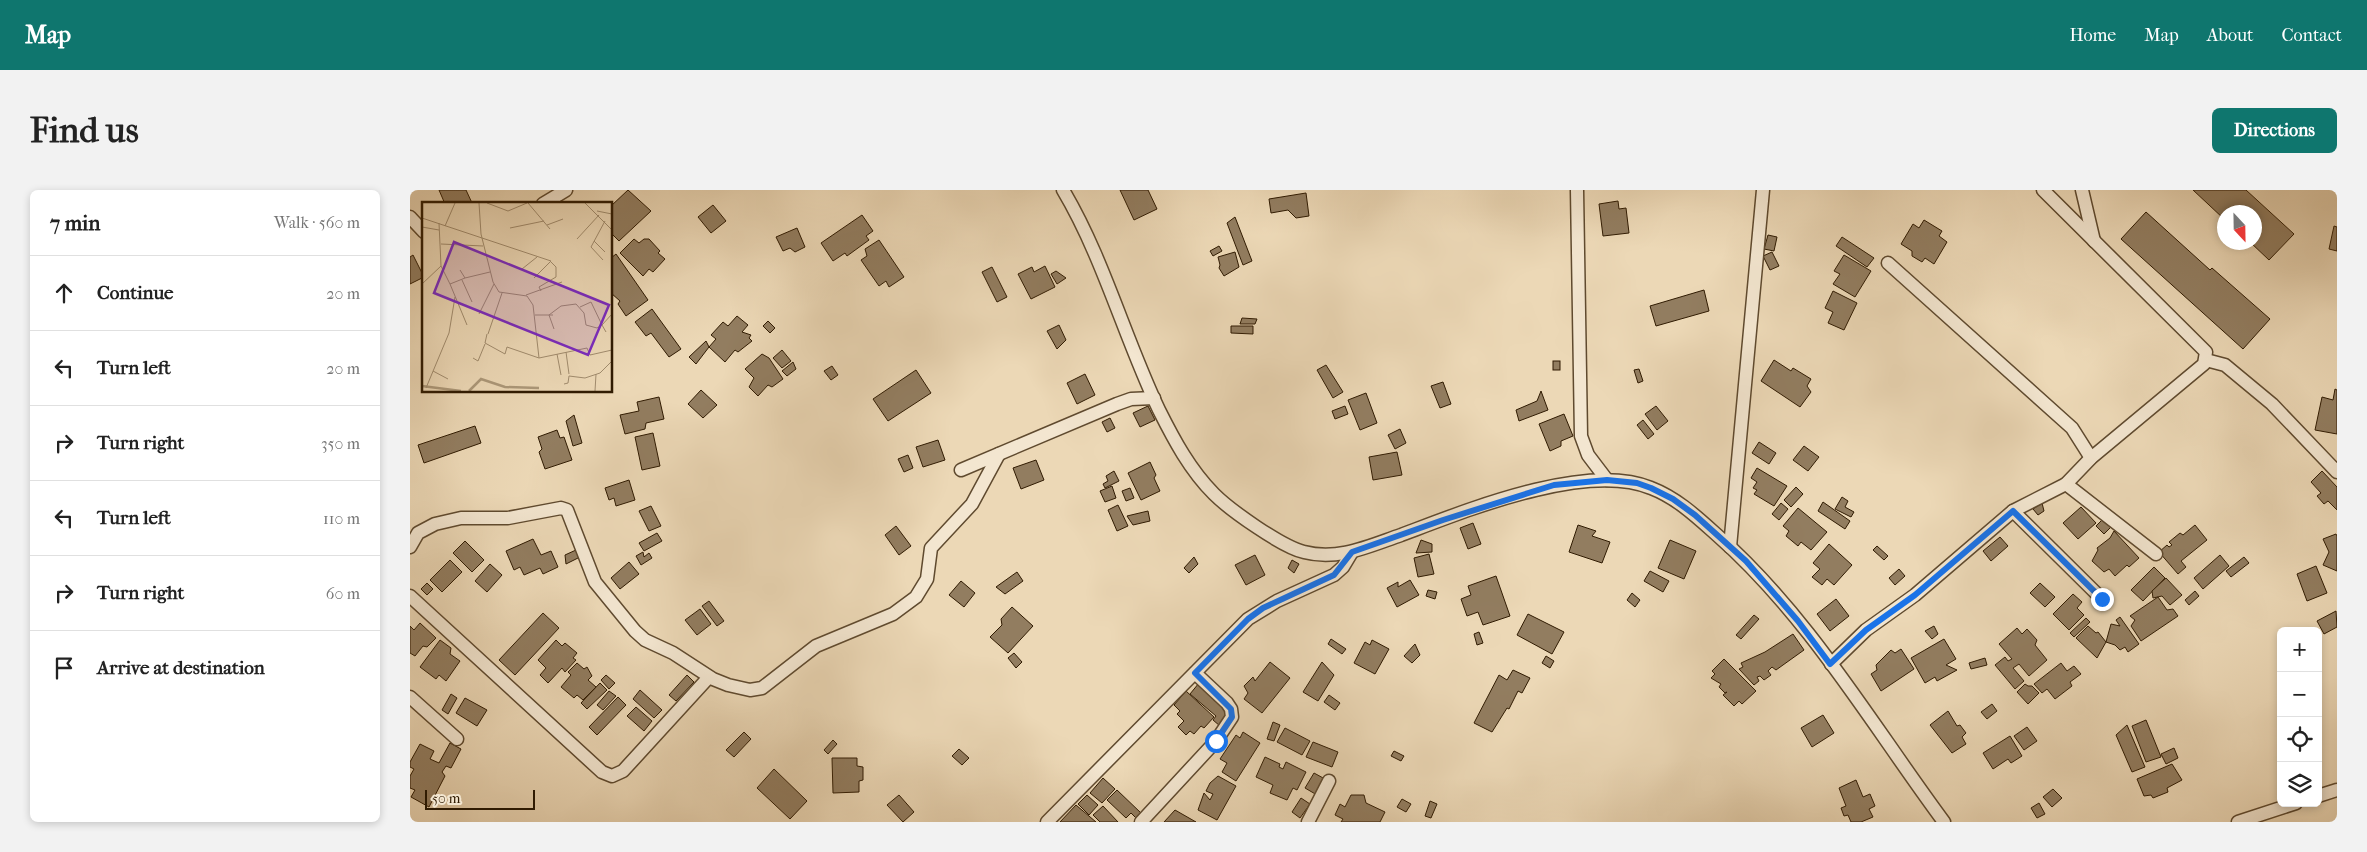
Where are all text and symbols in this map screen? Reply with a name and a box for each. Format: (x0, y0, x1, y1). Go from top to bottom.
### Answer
text: Map (25, 21, 71, 49)
text: Home (2069, 25, 2116, 46)
text: Map (2144, 25, 2179, 46)
text: About (2207, 25, 2253, 46)
text: Contact (2281, 25, 2342, 46)
button: Directions (2212, 108, 2337, 153)
text: Find us (30, 110, 139, 151)
inset map (422, 202, 612, 392)
north arrow (2217, 205, 2262, 250)
text: 7 min (50, 211, 101, 235)
text: Walk · 560 m (274, 213, 360, 232)
icon: ahead (50, 279, 78, 307)
text: Continue (97, 282, 173, 304)
text: 20 m (326, 284, 360, 303)
icon: left (50, 354, 78, 382)
text: Turn left (97, 357, 171, 379)
text: 20 m (326, 359, 360, 378)
icon: right (50, 429, 78, 457)
text: Turn right (97, 432, 184, 454)
text: 350 m (321, 434, 360, 453)
icon: left (50, 504, 78, 532)
text: Turn left (97, 507, 171, 529)
text: 110 m (323, 509, 360, 528)
icon: right (50, 579, 78, 607)
text: Turn right (97, 582, 184, 604)
text: 60 m (326, 584, 360, 603)
route end (2091, 588, 2114, 611)
map controls (2277, 627, 2322, 807)
button: + (2277, 627, 2322, 672)
icon: arrive (50, 654, 78, 682)
text: Arrive at destination (97, 657, 265, 679)
button: − (2277, 672, 2322, 717)
button: locate (2277, 717, 2322, 762)
route start (1205, 730, 1228, 753)
button: layers (2277, 762, 2322, 807)
scale bar (425, 787, 535, 810)
text: 50 m (432, 790, 460, 807)

